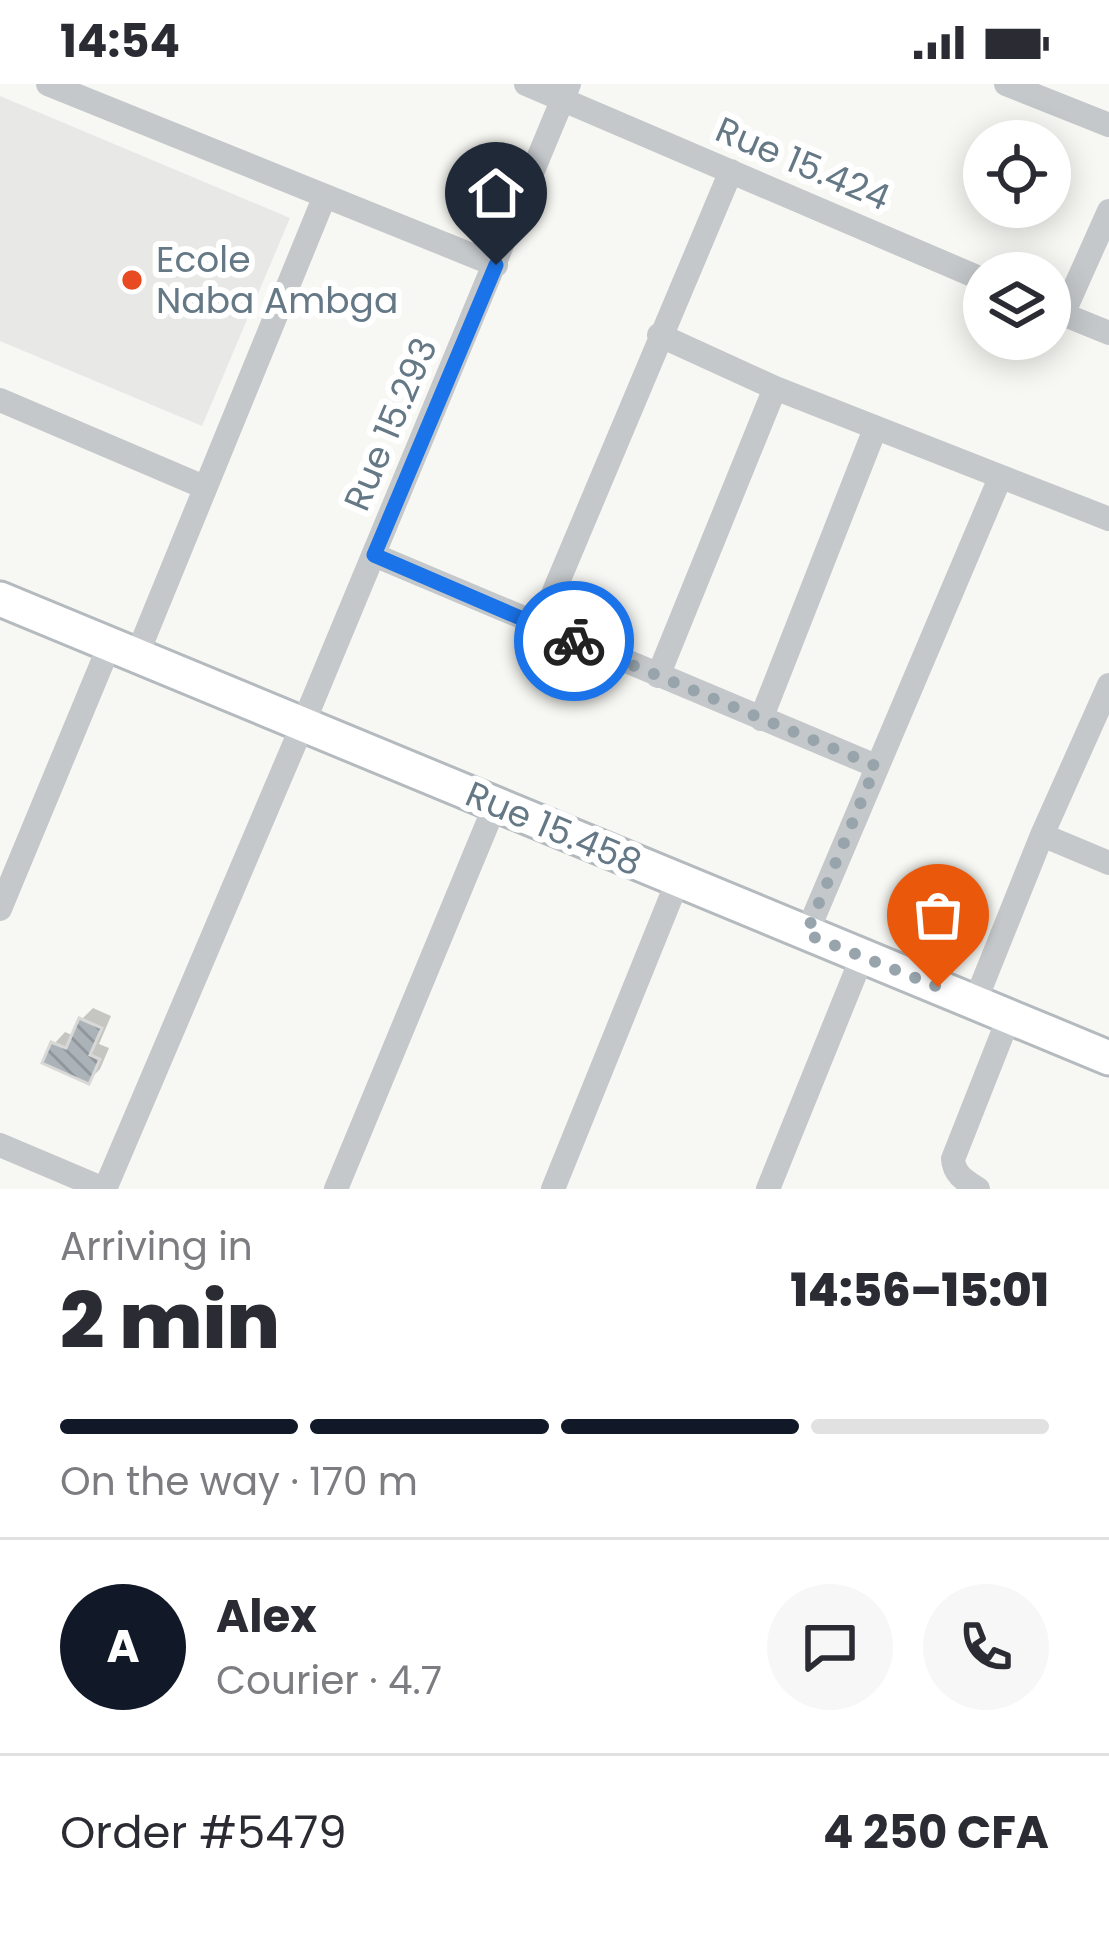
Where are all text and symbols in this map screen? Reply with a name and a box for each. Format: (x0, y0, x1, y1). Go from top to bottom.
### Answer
text: 14:54 (60, 10, 180, 73)
street label: Rue 15.424 (708, 104, 898, 223)
map controls (963, 120, 1071, 360)
button: locate (963, 120, 1071, 228)
pin (445, 142, 547, 265)
icon: home (463, 160, 529, 226)
place label: Ecole Naba Ambga (156, 234, 398, 326)
button: layers (963, 252, 1071, 360)
marker: Ecole Naba Ambga (119, 267, 145, 293)
street label: Rue 15.293 (331, 330, 450, 518)
courier (514, 581, 634, 701)
icon: bike (541, 608, 607, 674)
street label: Rue 15.458 (458, 769, 650, 888)
pin (887, 864, 989, 987)
icon: bag (905, 882, 971, 948)
text: Arriving in (60, 1219, 253, 1274)
text: 14:56–15:01 (790, 1259, 1049, 1322)
text: 2 min (60, 1266, 280, 1375)
text: On the way · 170 m (60, 1454, 418, 1509)
button: chat (767, 1584, 893, 1710)
button: phone (923, 1584, 1049, 1710)
text: Alex (216, 1585, 317, 1648)
text: A (106, 1615, 140, 1678)
text: Courier · 4.7 (216, 1653, 442, 1708)
text: Order #5479 (60, 1801, 347, 1864)
text: 4 250 CFA (823, 1801, 1049, 1864)

